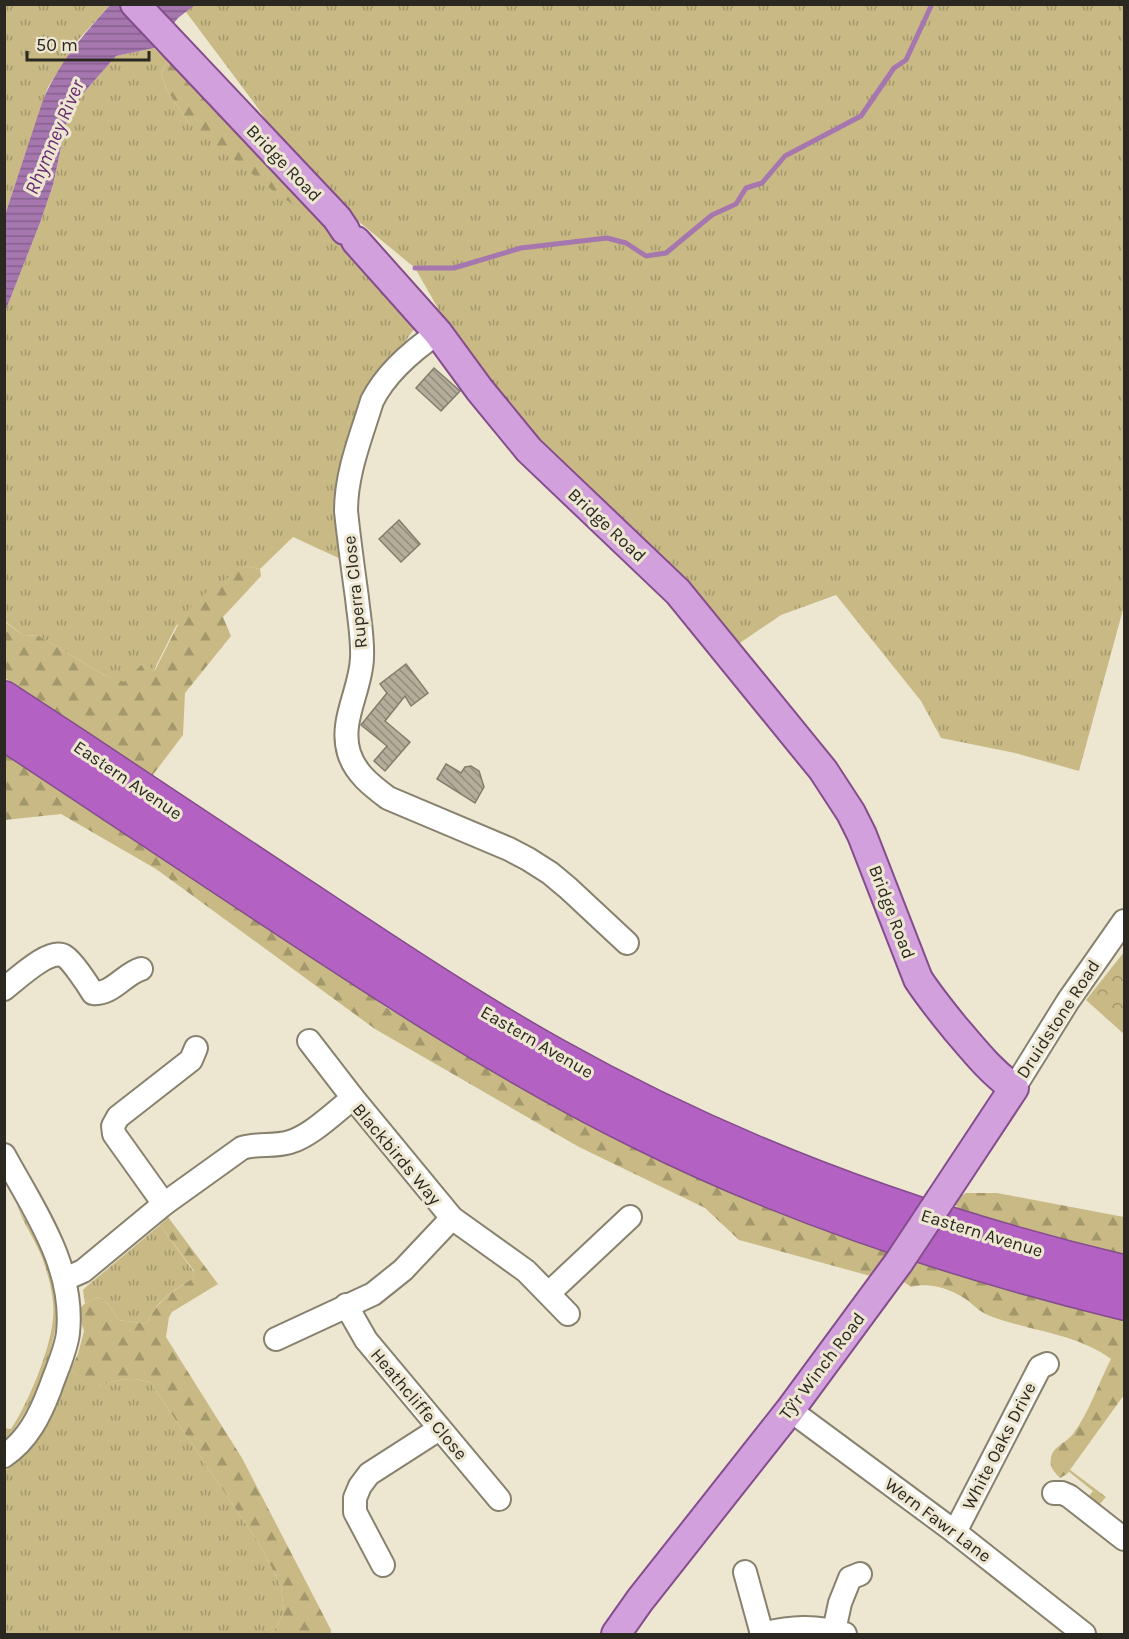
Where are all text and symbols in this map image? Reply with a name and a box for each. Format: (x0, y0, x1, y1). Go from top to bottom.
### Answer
scale bar (27, 24, 148, 62)
text: 50 m (36, 34, 78, 56)
water label: Rhymney River (20, 75, 89, 198)
street label: Bridge Road (242, 120, 326, 206)
street label: Bridge Road (563, 483, 651, 567)
street label: Ruperra Close (338, 534, 372, 650)
street label: Eastern Avenue (69, 736, 187, 824)
street label: Bridge Road (864, 862, 920, 962)
street label: Druidstone Road (1011, 955, 1105, 1083)
street label: Eastern Avenue (477, 1001, 597, 1083)
street label: Blackbirds Way (348, 1099, 446, 1210)
street label: Eastern Avenue (918, 1204, 1046, 1262)
street label: Tŷ'r Winch Road (774, 1308, 870, 1424)
street label: Heathcliffe Close (366, 1344, 472, 1464)
street label: White Oaks Drive (957, 1379, 1041, 1513)
street label: Wern Fawr Lane (880, 1473, 996, 1567)

